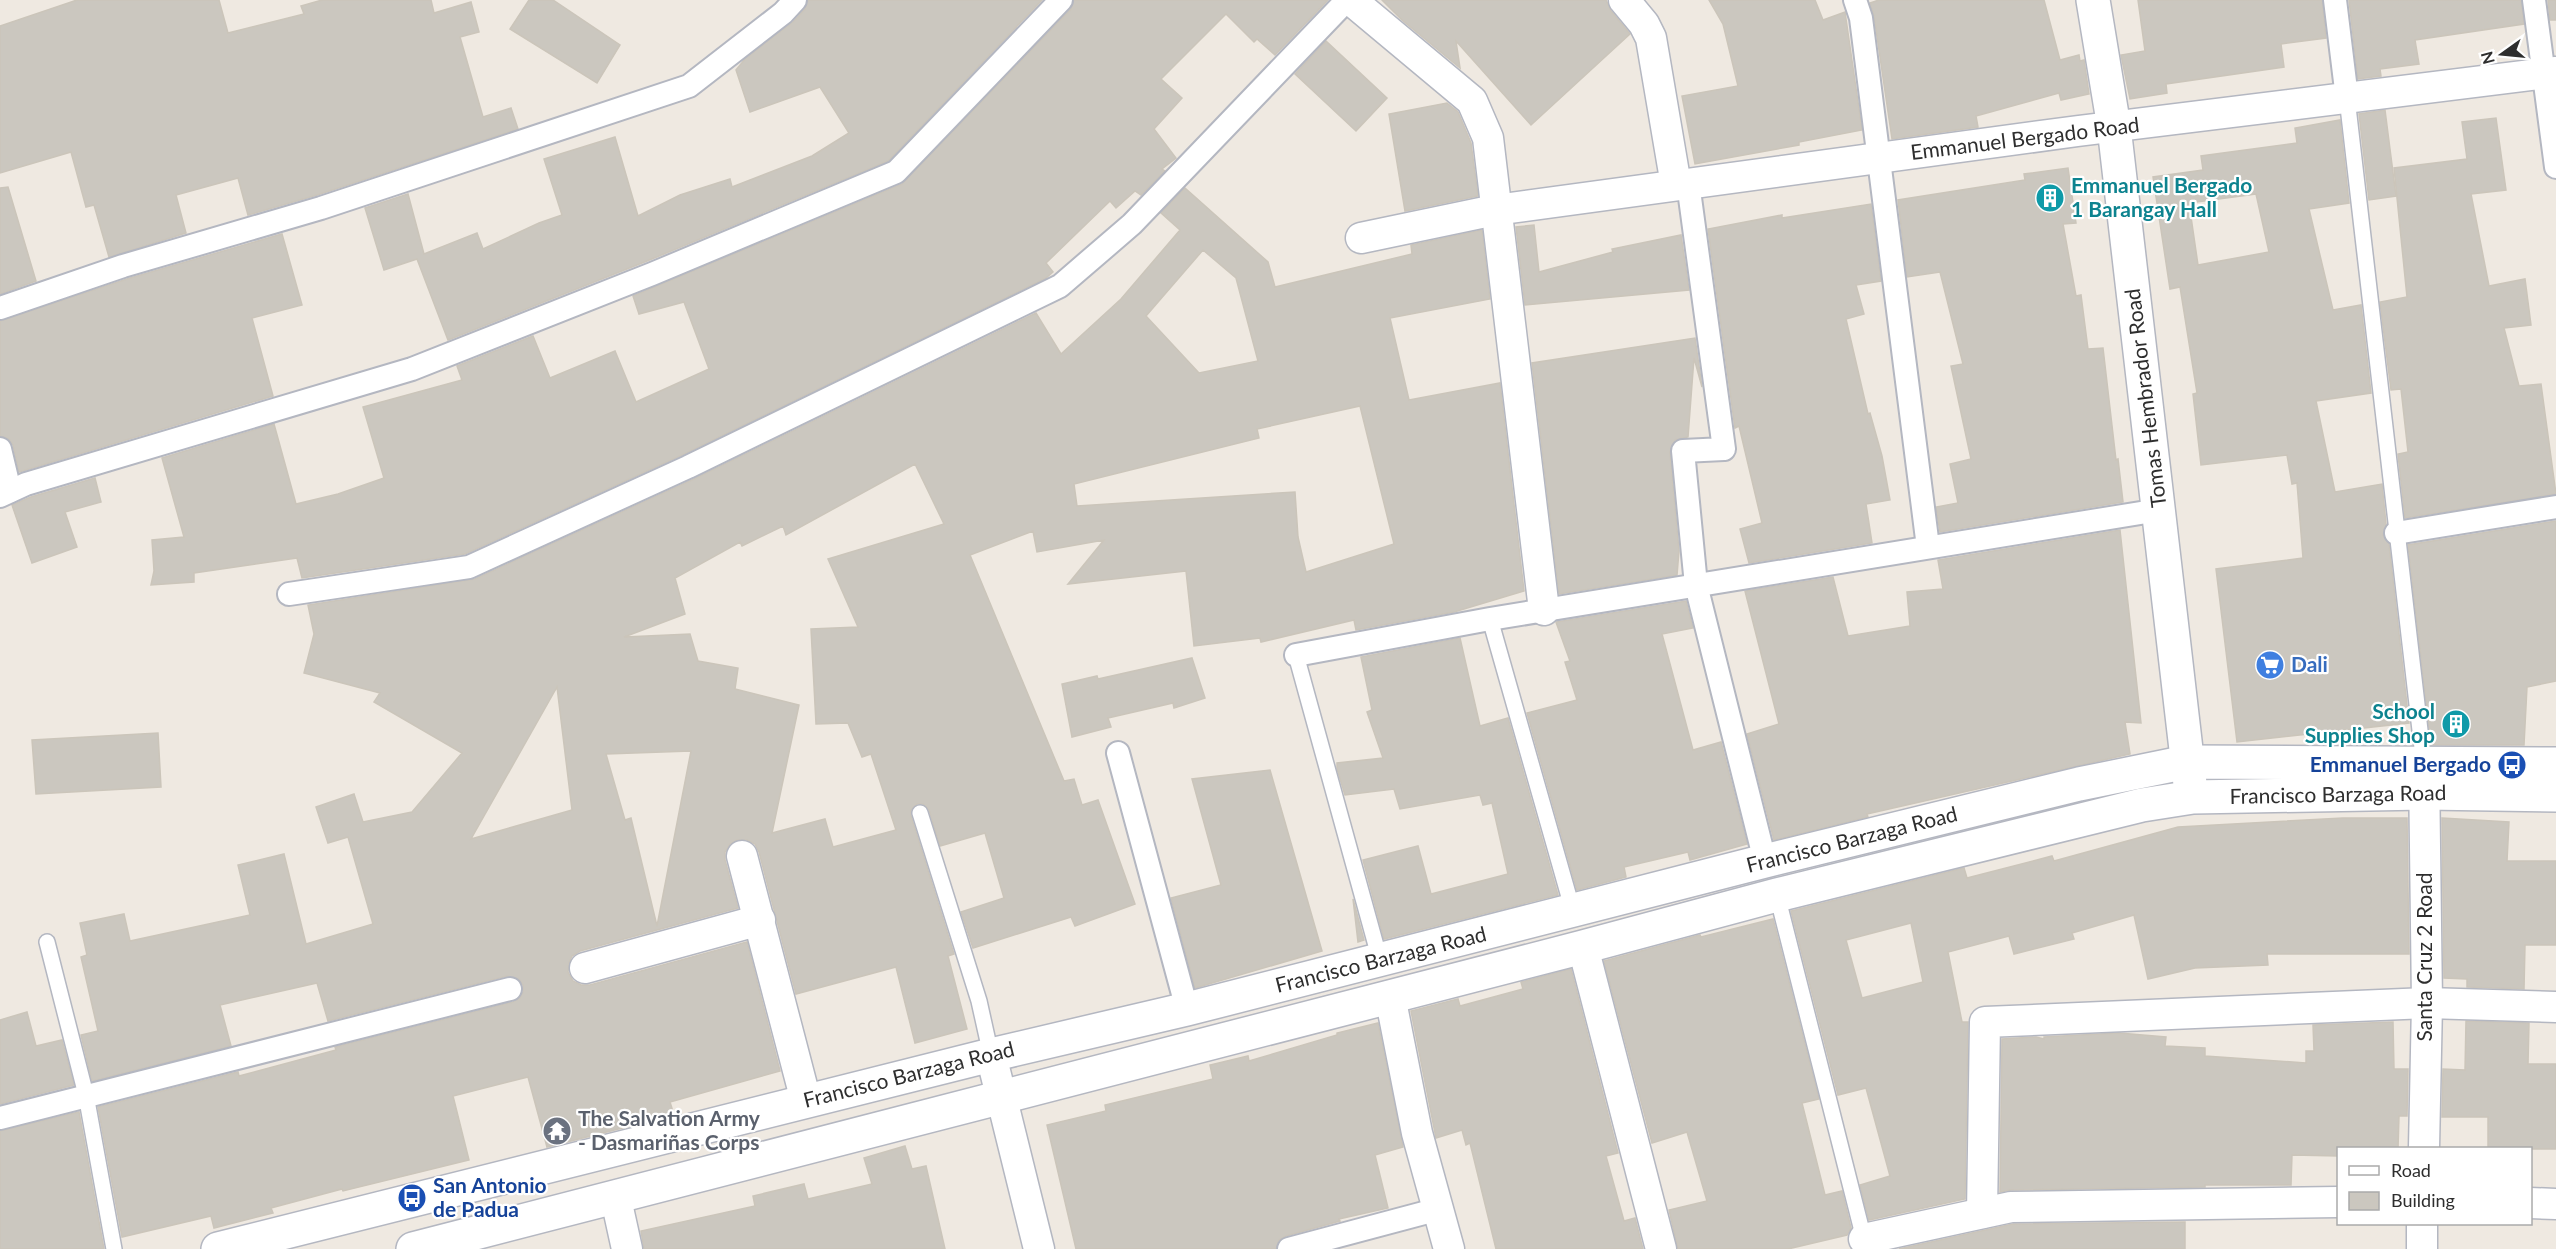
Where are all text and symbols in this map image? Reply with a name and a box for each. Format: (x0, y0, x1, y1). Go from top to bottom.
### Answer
north arrow (2472, 24, 2532, 84)
text: N (2476, 50, 2498, 66)
street label: Emmanuel Bergado Road (1909, 111, 2141, 164)
place label: Emmanuel Bergado 1 Barangay Hall (2071, 172, 2252, 221)
building icon: Emmanuel Bergado 1 Barangay Hall (2034, 182, 2066, 214)
street label: Tomas Hembrador Road (2119, 287, 2170, 509)
supermarket icon: Dali (2254, 649, 2286, 681)
place label: Dali (2291, 651, 2328, 676)
place label: School Supplies Shop (2305, 698, 2435, 747)
building icon: School Supplies Shop (2440, 708, 2472, 740)
bus stop icon: Emmanuel Bergado (2496, 749, 2528, 781)
place label: Emmanuel Bergado (2310, 751, 2491, 776)
street label: Francisco Barzaga Road (2229, 779, 2446, 808)
street label: Francisco Barzaga Road (1744, 800, 1960, 877)
street label: Santa Cruz 2 Road (2411, 873, 2436, 1041)
street label: Francisco Barzaga Road (1273, 920, 1489, 997)
street label: Francisco Barzaga Road (801, 1035, 1017, 1112)
place label: The Salvation Army - Dasmariñas Corps (578, 1105, 761, 1154)
temple icon: The Salvation Army - Dasmariñas Corps (541, 1115, 573, 1147)
legend (2337, 1147, 2532, 1225)
text: Road (2391, 1159, 2431, 1181)
place label: San Antonio de Padua (433, 1172, 547, 1221)
bus stop icon: San Antonio de Padua (396, 1182, 428, 1214)
text: Building (2391, 1189, 2455, 1211)

